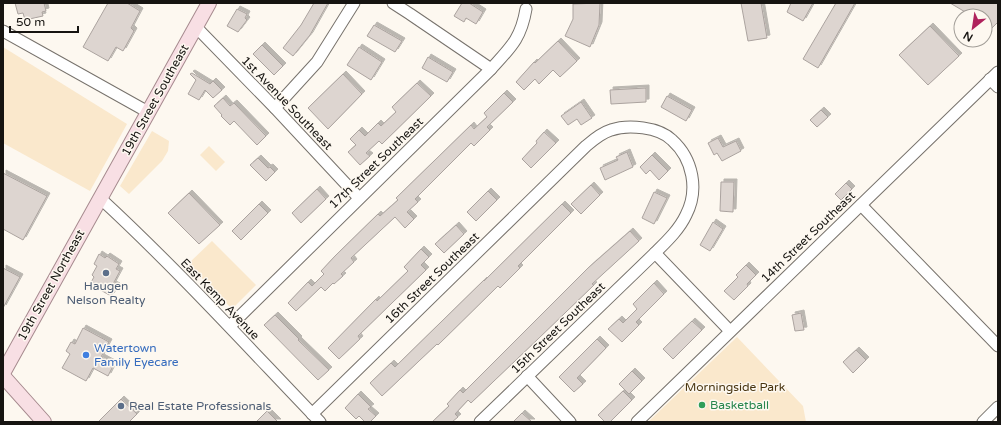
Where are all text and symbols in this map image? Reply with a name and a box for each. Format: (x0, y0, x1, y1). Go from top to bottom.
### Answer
scale bar (10, 8, 78, 34)
north arrow (953, 8, 993, 48)
text: 50 m (16, 15, 45, 29)
text: N (961, 28, 975, 44)
street label: 19th Street Southeast (119, 41, 192, 158)
street label: 1st Avenue Southeast (239, 53, 336, 153)
street label: 17th Street Southeast (326, 114, 426, 212)
street label: 14th Street Southeast (758, 188, 858, 286)
street label: 19th Street Northeast (15, 227, 88, 343)
street label: 16th Street Southeast (382, 229, 482, 327)
street label: East Kemp Avenue (178, 256, 262, 343)
marker: Haugen Nelson Realty (101, 268, 111, 278)
place label: Haugen Nelson Realty (67, 279, 146, 307)
street label: 15th Street Southeast (508, 279, 608, 377)
place label: Watertown Family Eyecare (94, 341, 179, 369)
marker: Watertown Family Eyecare (81, 350, 91, 360)
park label: Morningside Park (685, 380, 786, 394)
place label: Basketball (710, 398, 769, 412)
place label: Real Estate Professionals (129, 399, 272, 413)
marker: Basketball (697, 400, 707, 410)
marker: Real Estate Professionals (116, 401, 126, 411)

